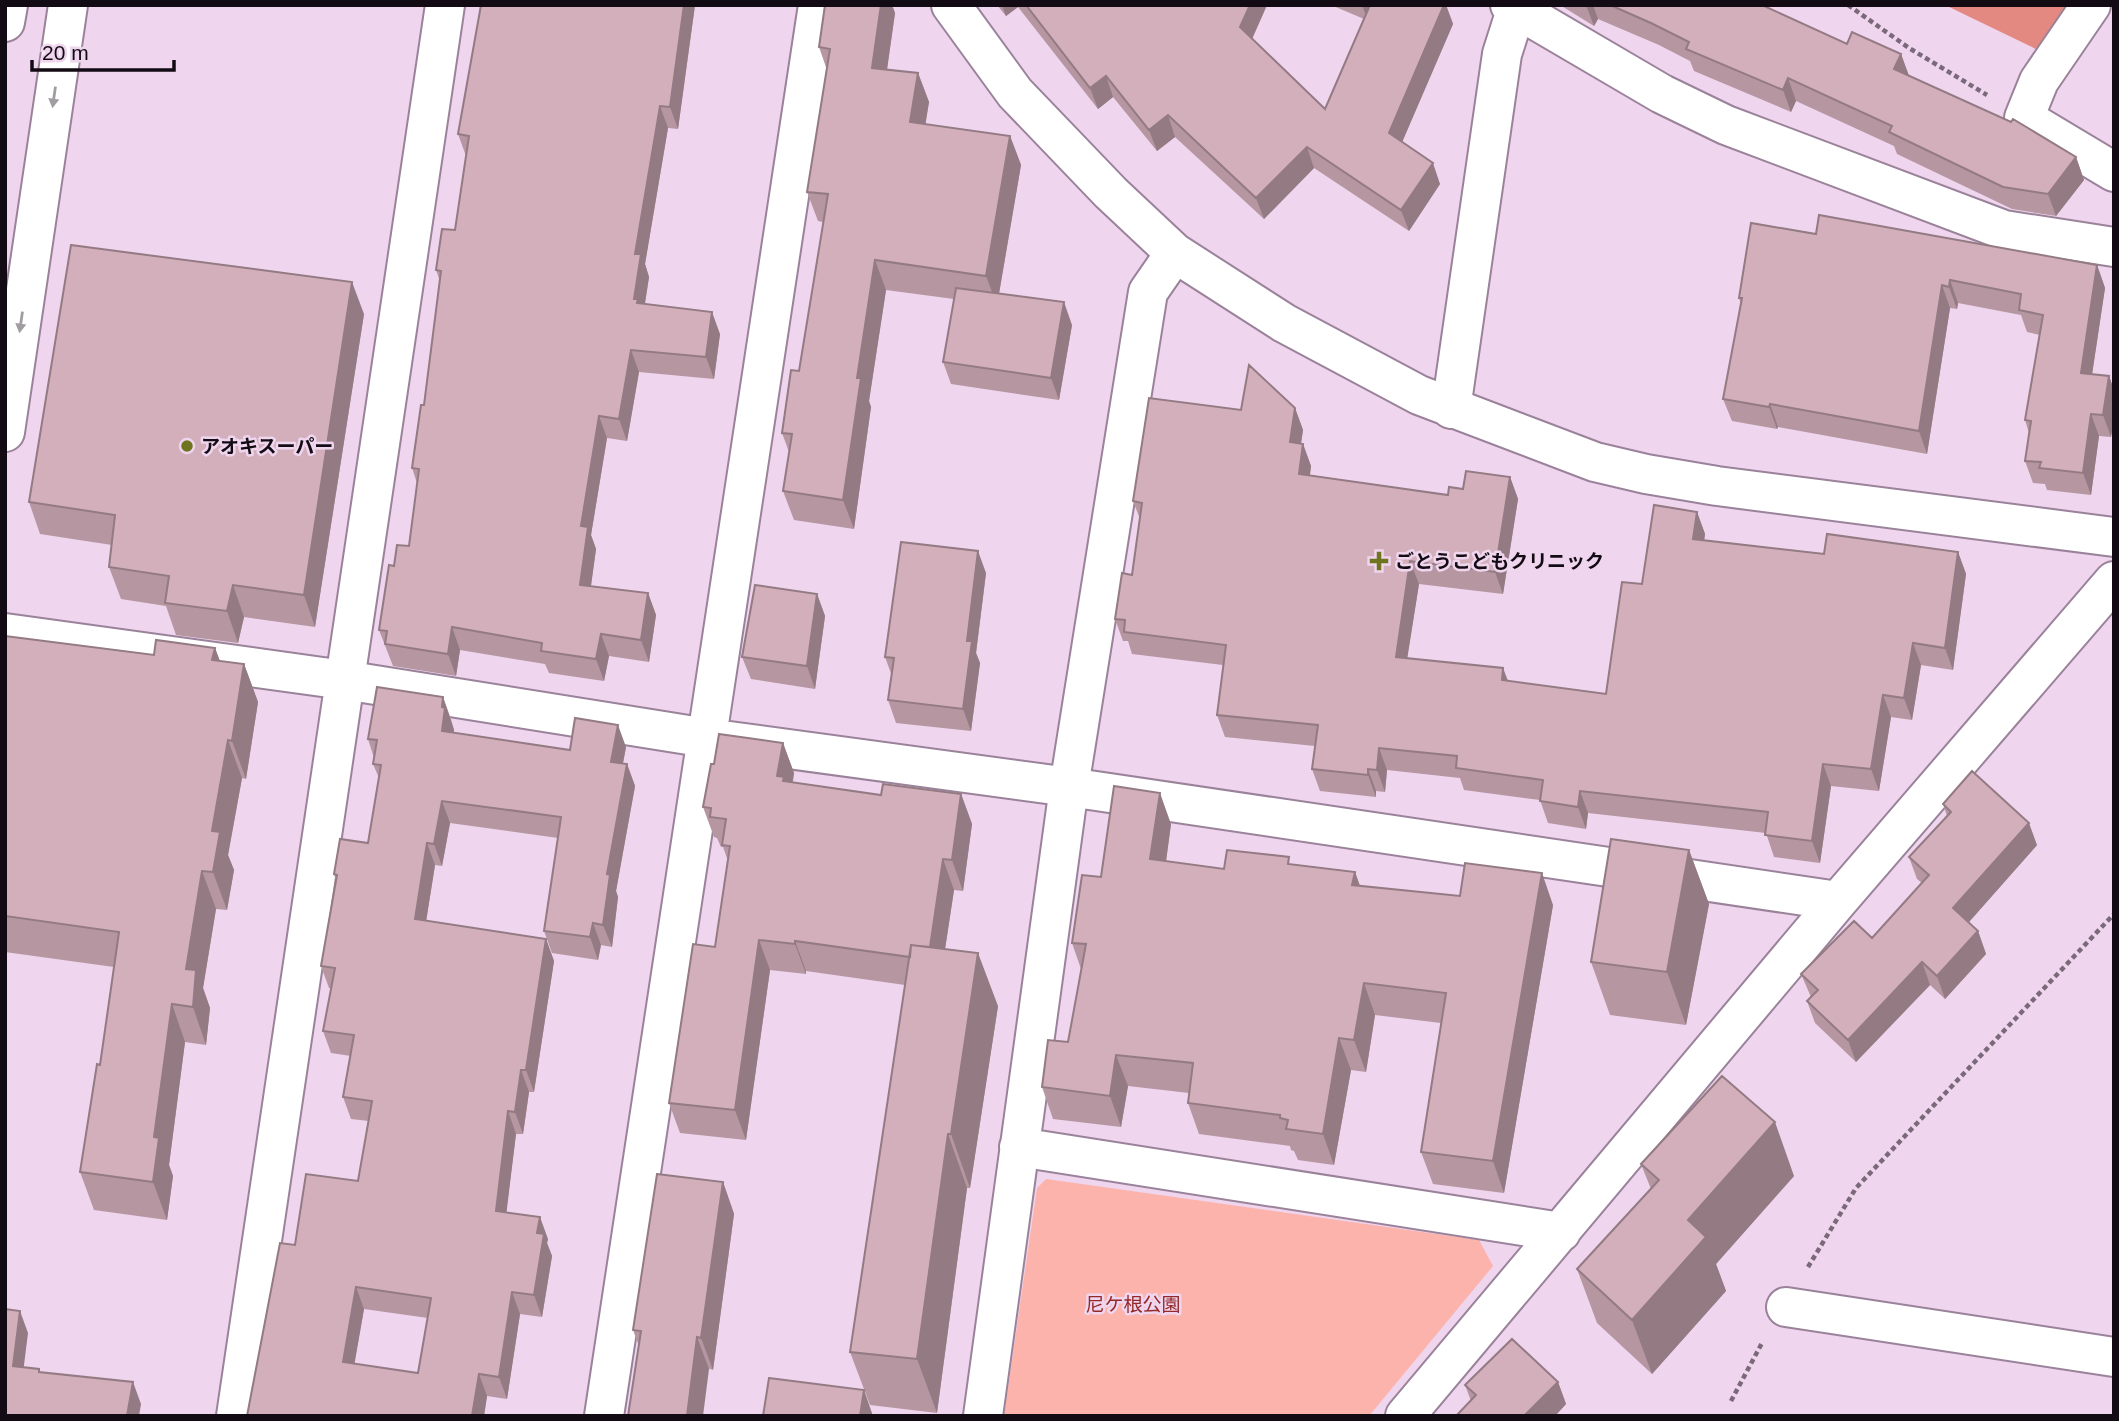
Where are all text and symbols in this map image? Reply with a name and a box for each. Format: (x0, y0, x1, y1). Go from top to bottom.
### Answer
scale bar (32, 28, 173, 72)
text: 20 m (42, 41, 89, 64)
one-way arrow (49, 86, 60, 108)
one-way arrow (16, 311, 27, 333)
place label: アオキスーパー (201, 436, 333, 457)
marker: アオキスーパー (179, 438, 195, 454)
marker: ごとうこどもクリニック (1369, 551, 1389, 571)
place label: ごとうこどもクリニック (1395, 551, 1604, 572)
park label: 尼ケ根公園 (1085, 1294, 1181, 1315)

